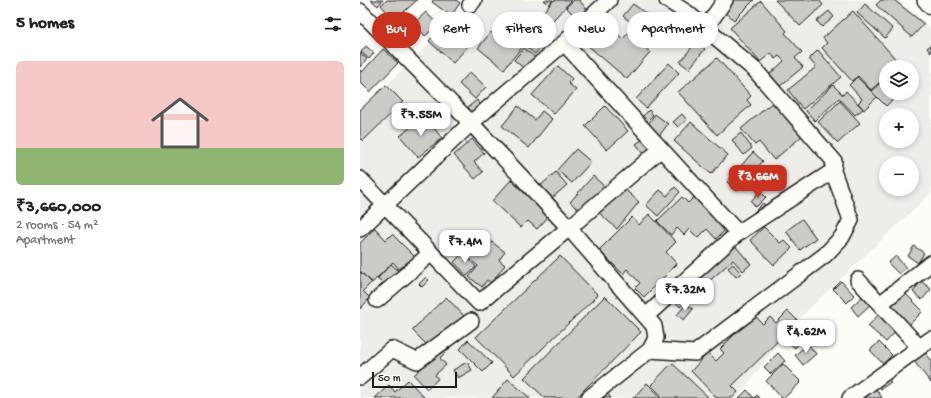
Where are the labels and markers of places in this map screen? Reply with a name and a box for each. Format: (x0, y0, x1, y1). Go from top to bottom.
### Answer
pin: ₹7.55M (388, 103, 454, 137)
pin: ₹3.66M (725, 165, 791, 199)
pin: ₹7.4M (437, 230, 493, 264)
pin: ₹7.32M (652, 278, 718, 312)
pin: ₹4.62M (773, 320, 839, 354)

